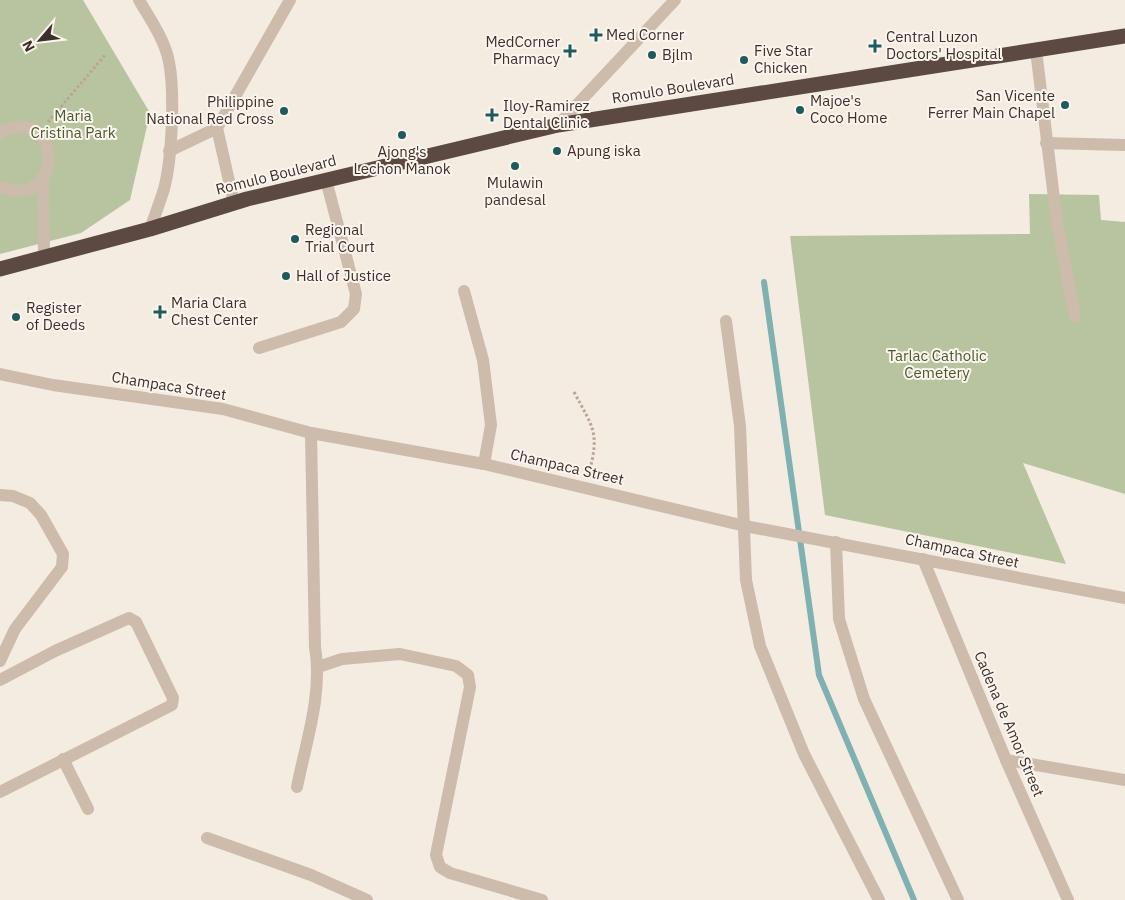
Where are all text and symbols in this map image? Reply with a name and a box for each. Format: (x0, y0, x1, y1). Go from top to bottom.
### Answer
north arrow (15, 15, 65, 65)
place label: Med Corner (606, 25, 685, 44)
place label: Central Luzon Doctors' Hospital (886, 27, 1002, 63)
marker: Med Corner (590, 29, 602, 41)
place label: MedCorner Pharmacy (485, 32, 561, 68)
text: N (18, 37, 39, 55)
marker: Central Luzon Doctors' Hospital (868, 39, 882, 53)
place label: Five Star Chicken (754, 41, 813, 77)
marker: MedCorner Pharmacy (564, 45, 576, 57)
place label: Bjlm (662, 45, 693, 64)
marker: Bjlm (646, 49, 658, 61)
marker: Five Star Chicken (738, 54, 750, 66)
street label: Romulo Boulevard (610, 69, 735, 108)
place label: San Vicente Ferrer Main Chapel (928, 86, 1055, 122)
place label: Majoe's Coco Home (810, 91, 887, 127)
place label: Philippine National Red Cross (146, 92, 274, 128)
place label: Iloy-Ramirez Dental Clinic (503, 96, 590, 132)
marker: San Vicente Ferrer Main Chapel (1059, 99, 1071, 111)
marker: Majoe's Coco Home (794, 104, 806, 116)
marker: Philippine National Red Cross (278, 105, 290, 117)
park label: Maria Cristina Park (30, 106, 116, 142)
marker: Iloy-Ramirez Dental Clinic (485, 108, 499, 122)
marker: Ajong's Lechon Manok (396, 129, 408, 141)
place label: Apung iska (567, 141, 641, 160)
place label: Ajong's Lechon Manok (353, 142, 451, 178)
marker: Apung iska (551, 145, 563, 157)
street label: Romulo Boulevard (214, 150, 338, 199)
marker: Mulawin pandesal (509, 160, 521, 172)
place label: Mulawin pandesal (484, 173, 546, 209)
place label: Regional Trial Court (305, 220, 375, 256)
marker: Regional Trial Court (289, 233, 301, 245)
place label: Hall of Justice (296, 266, 391, 285)
marker: Hall of Justice (280, 270, 292, 282)
place label: Maria Clara Chest Center (171, 293, 259, 329)
place label: Register of Deeds (26, 298, 85, 334)
marker: Maria Clara Chest Center (153, 305, 167, 319)
marker: Register of Deeds (10, 311, 22, 323)
park label: Tarlac Catholic Cemetery (887, 346, 987, 382)
street label: Champaca Street (110, 367, 228, 404)
street label: Champaca Street (509, 444, 626, 489)
street label: Champaca Street (903, 529, 1021, 572)
street label: Cadena de Amor Street (970, 648, 1049, 799)

